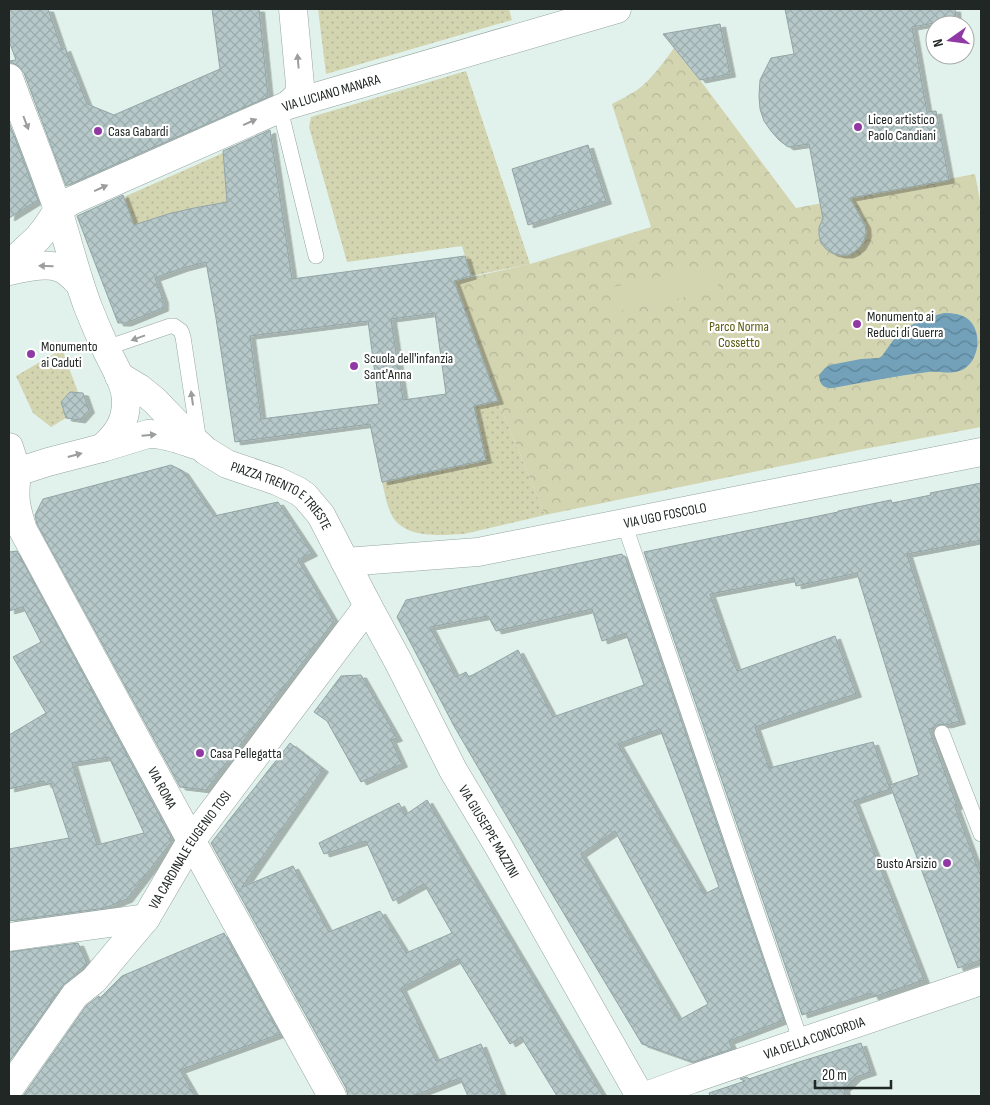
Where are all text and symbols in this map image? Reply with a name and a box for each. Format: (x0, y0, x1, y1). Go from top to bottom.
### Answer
north arrow (925, 15, 975, 65)
text: N (929, 37, 947, 49)
one-way arrow (294, 53, 302, 69)
street label: VIA LUCIANO MANARA (280, 70, 383, 116)
place label: Liceo artistico Paolo Candiani (868, 111, 936, 144)
one-way arrow (23, 116, 30, 131)
one-way arrow (243, 118, 257, 126)
marker: Liceo artistico Paolo Candiani (852, 121, 864, 133)
place label: Casa Gabardi (108, 123, 168, 140)
marker: Casa Gabardi (92, 125, 104, 137)
one-way arrow (94, 183, 108, 191)
one-way arrow (38, 262, 54, 270)
place label: Monumento ai Reduci di Guerra (867, 308, 943, 341)
park label: Parco Norma Cossetto (709, 318, 769, 351)
marker: Monumento ai Reduci di Guerra (851, 318, 863, 330)
one-way arrow (130, 334, 145, 342)
place label: Monumento ai Caduti (41, 338, 98, 371)
marker: Monumento ai Caduti (25, 348, 37, 360)
place label: Scuola dell'infanzia Sant'Anna (364, 350, 453, 383)
marker: Scuola dell'infanzia Sant'Anna (348, 360, 360, 372)
one-way arrow (188, 390, 196, 406)
one-way arrow (141, 430, 157, 438)
one-way arrow (68, 451, 83, 459)
street label: PIAZZA TRENTO E TRIESTE (228, 458, 335, 533)
street label: VIA UGO FOSCOLO (622, 499, 708, 532)
place label: Casa Pellegatta (210, 745, 282, 762)
marker: Casa Pellegatta (194, 747, 206, 759)
street label: VIA ROMA (144, 764, 181, 813)
street label: VIA GIUSEPPE MAZZINI (455, 782, 523, 881)
street label: VIA CARDINALE EUGENIO TOSI (145, 787, 235, 912)
place label: Busto Arsizio (877, 855, 937, 872)
marker: Busto Arsizio (941, 857, 953, 869)
street label: VIA DELLA CONCORDIA (762, 1013, 868, 1063)
scale bar (815, 1058, 891, 1090)
text: 20 m (822, 1066, 847, 1085)

